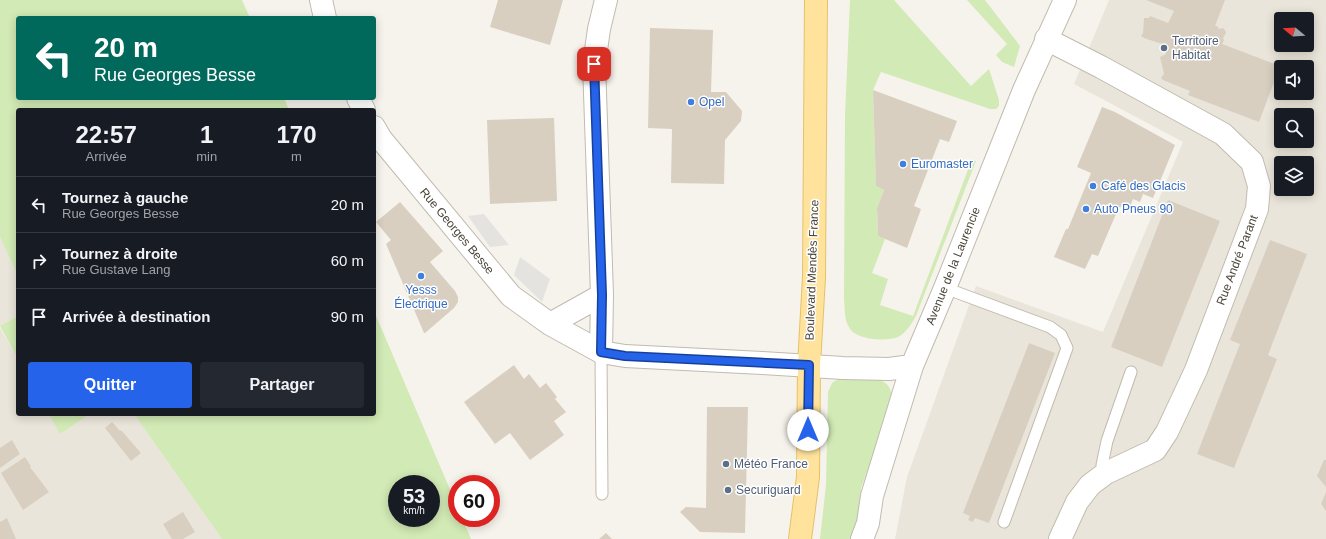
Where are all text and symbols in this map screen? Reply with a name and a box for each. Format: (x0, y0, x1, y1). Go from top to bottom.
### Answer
north arrow (1274, 12, 1314, 52)
map controls (1274, 12, 1314, 196)
icon: left (28, 32, 80, 84)
text: 20 m (94, 32, 158, 63)
place label: Territoire Habitat (1172, 34, 1219, 62)
marker: Territoire Habitat (1159, 43, 1169, 53)
pin (577, 47, 611, 81)
icon: arrive (583, 53, 605, 75)
button: sound (1274, 60, 1314, 100)
text: Rue Georges Besse (94, 65, 256, 85)
place label: Opel (699, 95, 724, 109)
marker: Opel (686, 97, 696, 107)
button: search (1274, 108, 1314, 148)
text: 22:57 (75, 121, 137, 148)
text: 1 (200, 121, 213, 148)
text: 170 (277, 121, 317, 148)
text: Arrivée (85, 149, 127, 164)
text: min (196, 149, 217, 164)
text: m (291, 149, 302, 164)
button: layers (1274, 156, 1314, 196)
place label: Euromaster (911, 157, 973, 171)
marker: Euromaster (898, 159, 908, 169)
place label: Café des Glacis (1101, 179, 1186, 193)
marker: Café des Glacis (1088, 181, 1098, 191)
street label: Rue Georges Besse (417, 185, 497, 277)
text: Tournez à gauche (62, 189, 188, 206)
icon: left (28, 194, 50, 216)
text: 20 m (331, 196, 364, 213)
street label: Boulevard Mendès France (803, 199, 821, 341)
place label: Auto Pneus 90 (1094, 202, 1173, 216)
marker: Auto Pneus 90 (1081, 204, 1091, 214)
street label: Avenue de la Laurencie (923, 205, 983, 327)
text: Rue Georges Besse (62, 206, 179, 221)
street label: Rue André Parant (1213, 212, 1261, 307)
text: Tournez à droite (62, 245, 178, 262)
icon: right (28, 250, 50, 272)
text: 60 m (331, 252, 364, 269)
text: Rue Gustave Lang (62, 262, 170, 277)
marker: Yesss Électrique (416, 271, 426, 281)
place label: Yesss Électrique (394, 283, 448, 311)
icon: arrive (28, 306, 50, 328)
text: Arrivée à destination (62, 308, 210, 325)
text: 90 m (331, 308, 364, 325)
button: Quitter (28, 362, 192, 408)
button: Partager (200, 362, 364, 408)
position arrow (787, 409, 829, 451)
place label: Météo France (734, 457, 808, 471)
marker: Météo France (721, 459, 731, 469)
speed limit sign: 60 (448, 475, 500, 527)
place label: Securiguard (736, 483, 801, 497)
text: 53 (403, 485, 425, 507)
marker: Securiguard (723, 485, 733, 495)
text: km/h (403, 505, 425, 516)

